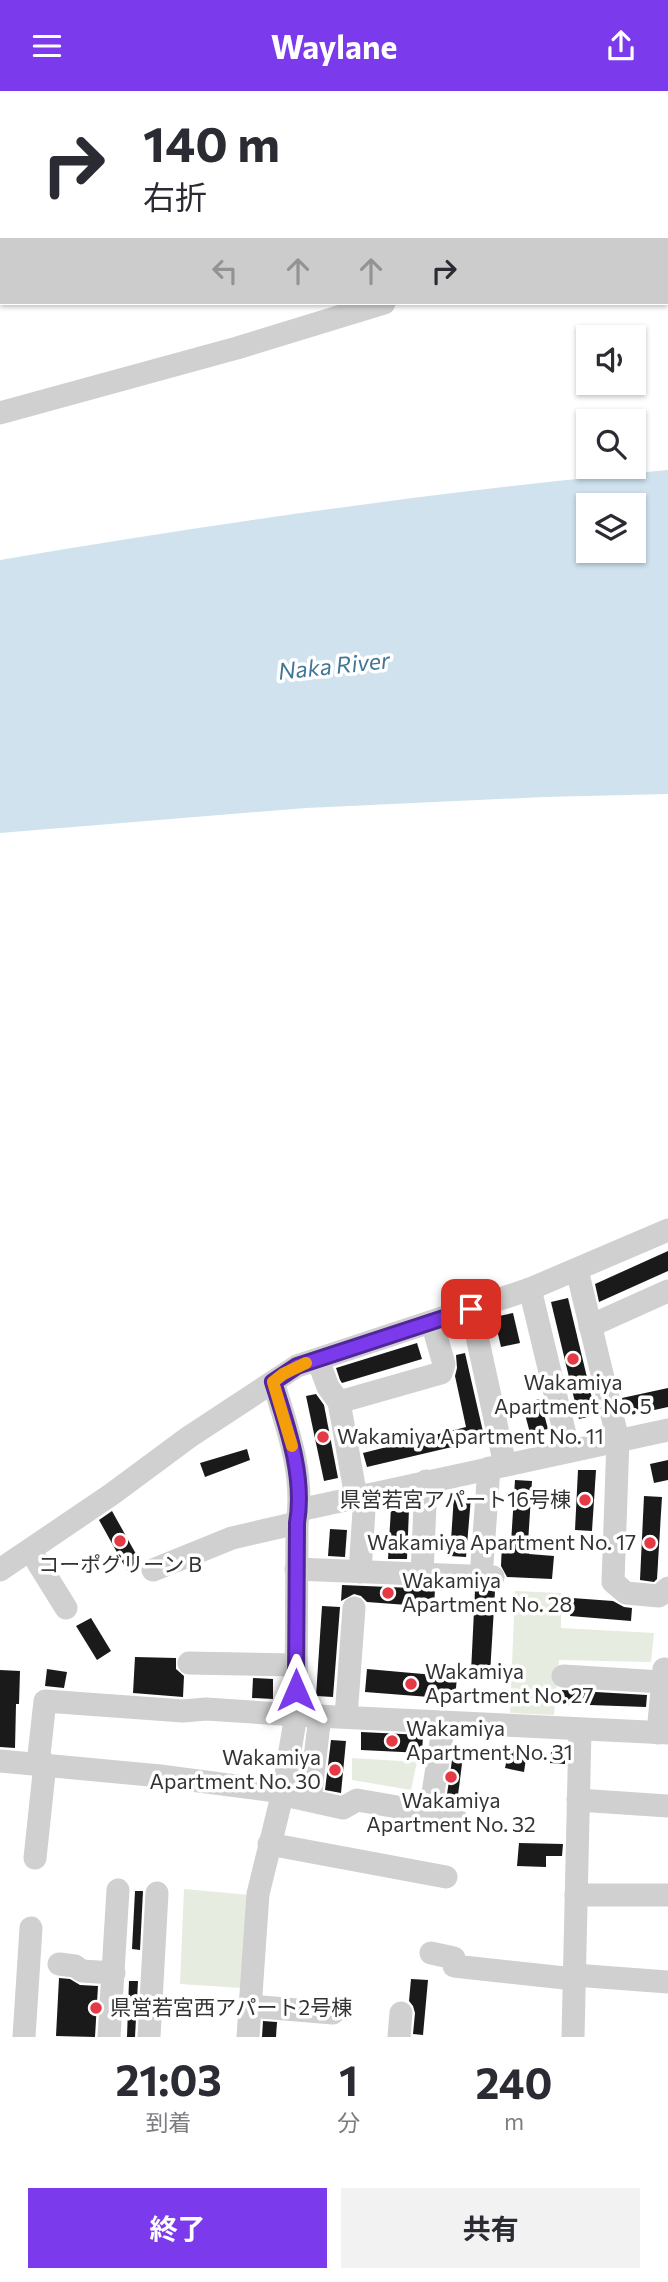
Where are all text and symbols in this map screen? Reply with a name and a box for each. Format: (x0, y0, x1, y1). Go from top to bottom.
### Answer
text: Waylane (271, 26, 397, 66)
icon: menu (28, 27, 66, 65)
icon: share (602, 27, 640, 65)
text: 140 m (143, 112, 280, 172)
icon: right (28, 119, 119, 210)
text: 右折 (143, 176, 207, 216)
icon: left (206, 252, 244, 290)
icon: ahead (279, 252, 317, 290)
icon: ahead (352, 252, 390, 290)
icon: right (425, 252, 463, 290)
map controls (576, 325, 646, 563)
button: sound (576, 325, 646, 395)
button: search (576, 409, 646, 479)
button: layers (576, 493, 646, 563)
water label: Naka River (277, 645, 392, 685)
pin (441, 1279, 501, 1339)
icon: arrive (452, 1290, 490, 1328)
marker: Wakamiya Apartment No. 5 (565, 1351, 581, 1367)
place label: Wakamiya Apartment No. 5 (494, 1369, 652, 1418)
place label: Wakamiya Apartment No. 11 (337, 1423, 604, 1448)
marker: Wakamiya Apartment No. 11 (315, 1429, 331, 1445)
place label: 県営若宮アパート16号棟 (340, 1486, 571, 1511)
marker: 県営若宮アパート16号棟 (577, 1492, 593, 1508)
place label: Wakamiya Apartment No. 17 (367, 1529, 636, 1554)
marker: コーポグリーン B (112, 1533, 128, 1549)
marker: Wakamiya Apartment No. 17 (642, 1535, 658, 1551)
place label: コーポグリーン B (38, 1551, 202, 1576)
place label: Wakamiya Apartment No. 28 (402, 1567, 572, 1616)
marker: Wakamiya Apartment No. 28 (380, 1585, 396, 1601)
position arrow (259, 1653, 333, 1727)
place label: Wakamiya Apartment No. 27 (425, 1658, 593, 1707)
marker: Wakamiya Apartment No. 27 (403, 1676, 419, 1692)
place label: Wakamiya Apartment No. 31 (406, 1715, 573, 1764)
marker: Wakamiya Apartment No. 31 (384, 1733, 400, 1749)
place label: Wakamiya Apartment No. 30 (150, 1744, 321, 1793)
marker: Wakamiya Apartment No. 30 (327, 1762, 343, 1778)
marker: Wakamiya Apartment No. 32 (443, 1769, 459, 1785)
place label: Wakamiya Apartment No. 32 (366, 1787, 536, 1836)
place label: 県営若宮西アパート2号棟 (110, 1994, 352, 2019)
marker: 県営若宮西アパート2号棟 (88, 2000, 104, 2016)
text: 21:03 (115, 2053, 222, 2105)
text: 1 (339, 2053, 358, 2105)
text: 240 (476, 2056, 553, 2108)
text: m (504, 2107, 524, 2135)
text: 到着 (146, 2108, 192, 2136)
text: 分 (337, 2108, 360, 2136)
button: 終了 (28, 2188, 327, 2268)
button: 共有 (341, 2188, 640, 2268)

